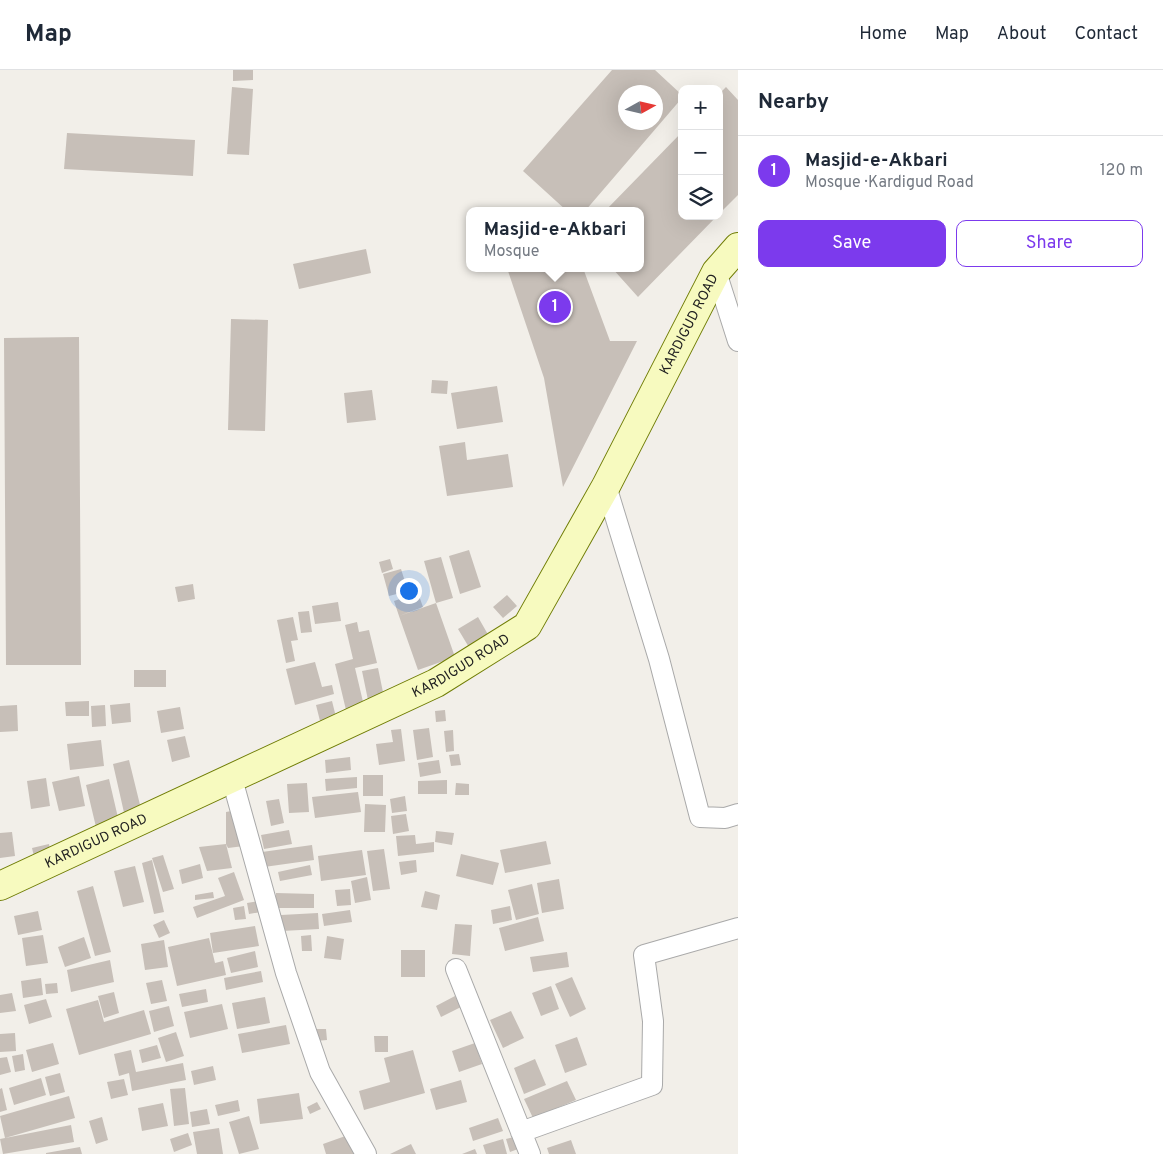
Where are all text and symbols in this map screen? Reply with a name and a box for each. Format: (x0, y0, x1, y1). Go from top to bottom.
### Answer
text: Map (25, 20, 72, 50)
text: Home (859, 23, 907, 46)
text: Map (935, 23, 969, 46)
text: About (997, 23, 1046, 46)
text: Contact (1074, 23, 1138, 46)
north arrow (618, 85, 663, 130)
map controls (678, 85, 723, 220)
button: + (678, 85, 723, 130)
text: Nearby (758, 89, 829, 116)
button: − (678, 130, 723, 175)
text: Masjid-e-Akbari (805, 149, 948, 173)
text: 1 (771, 161, 777, 181)
text: 120 m (1100, 161, 1143, 181)
text: Mosque · Kardigud Road (805, 173, 974, 193)
button: layers (678, 175, 723, 220)
popup (466, 207, 644, 272)
text: Masjid-e-Akbari (484, 218, 626, 242)
button: Save (758, 220, 946, 267)
button: Share (956, 220, 1143, 267)
text: Mosque (484, 242, 539, 262)
street label: KARDIGUD ROAD (656, 271, 722, 377)
pin: 1 (539, 288, 571, 326)
your location (396, 578, 422, 604)
street label: KARDIGUD ROAD (409, 630, 513, 701)
street label: KARDIGUD ROAD (42, 810, 150, 872)

